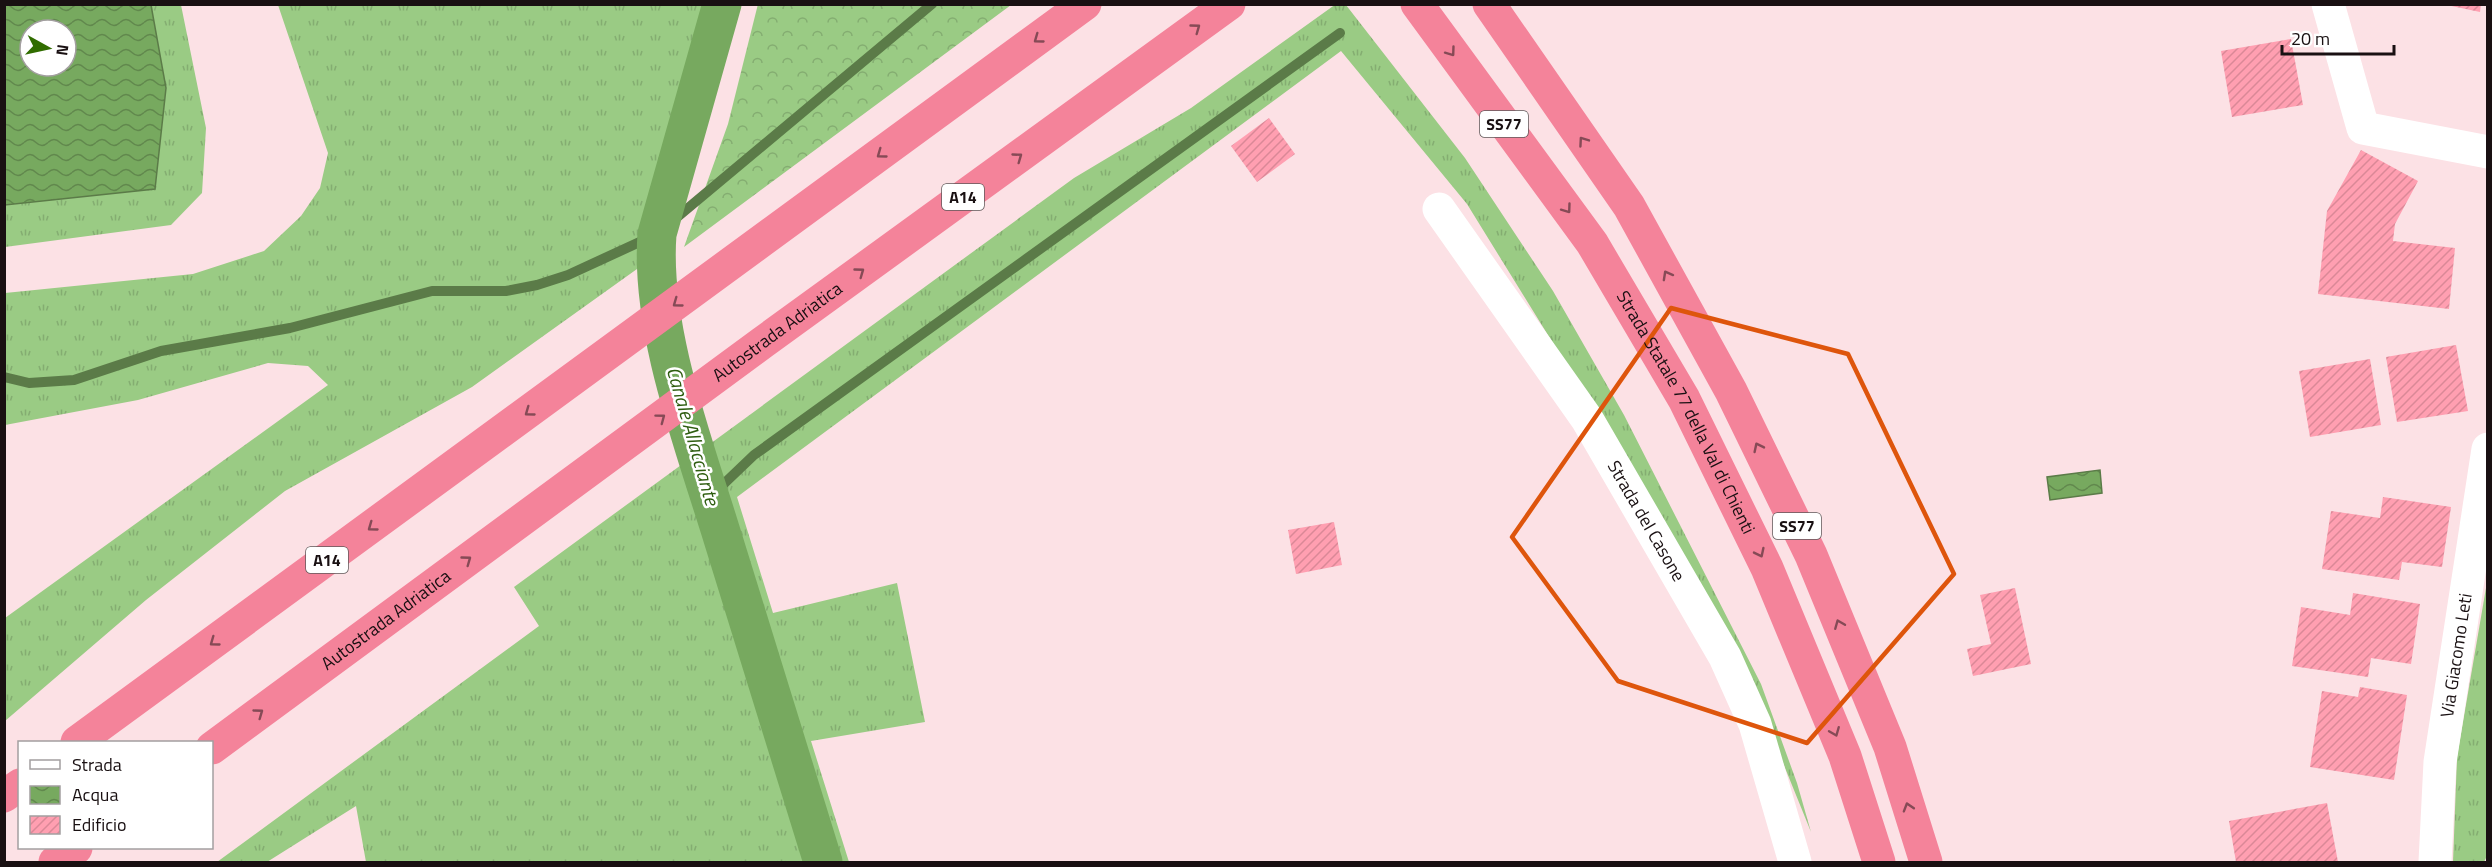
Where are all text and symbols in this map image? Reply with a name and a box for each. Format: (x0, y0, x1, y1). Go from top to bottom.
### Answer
north arrow (18, 18, 78, 78)
scale bar (2282, 18, 2394, 56)
one-way arrow (1190, 24, 1201, 35)
text: 20 m (2291, 25, 2330, 52)
one-way arrow (1034, 32, 1045, 43)
text: N (50, 43, 76, 57)
one-way arrow (1444, 45, 1455, 56)
road number: SS77 (1480, 111, 1528, 137)
one-way arrow (1579, 137, 1590, 148)
one-way arrow (876, 147, 887, 158)
one-way arrow (1011, 153, 1022, 164)
road number: A14 (942, 184, 984, 210)
one-way arrow (1560, 202, 1571, 213)
one-way arrow (853, 268, 864, 279)
one-way arrow (1663, 271, 1674, 281)
street label: Autostrada Adriatica (706, 275, 848, 388)
street label: Strada Statale 77 della Val di Chienti (1610, 285, 1762, 538)
one-way arrow (673, 296, 684, 307)
water label: Canale Allacciante (659, 363, 729, 511)
one-way arrow (524, 404, 535, 415)
one-way arrow (654, 414, 665, 425)
one-way arrow (1754, 443, 1766, 454)
street label: Strada del Casone (1601, 455, 1692, 586)
road number: SS77 (1773, 513, 1821, 539)
one-way arrow (367, 519, 378, 530)
one-way arrow (1752, 546, 1764, 557)
road number: A14 (306, 547, 348, 573)
one-way arrow (460, 557, 471, 568)
street label: Autostrada Adriatica (315, 563, 456, 676)
street label: Via Giacomo Leti (2433, 591, 2479, 719)
one-way arrow (1834, 620, 1846, 631)
one-way arrow (210, 635, 221, 646)
one-way arrow (252, 709, 263, 720)
one-way arrow (1828, 726, 1840, 737)
legend (18, 741, 213, 849)
text: Strada (72, 751, 122, 778)
text: Acqua (72, 781, 118, 808)
one-way arrow (1903, 802, 1915, 813)
text: Edificio (72, 811, 126, 838)

